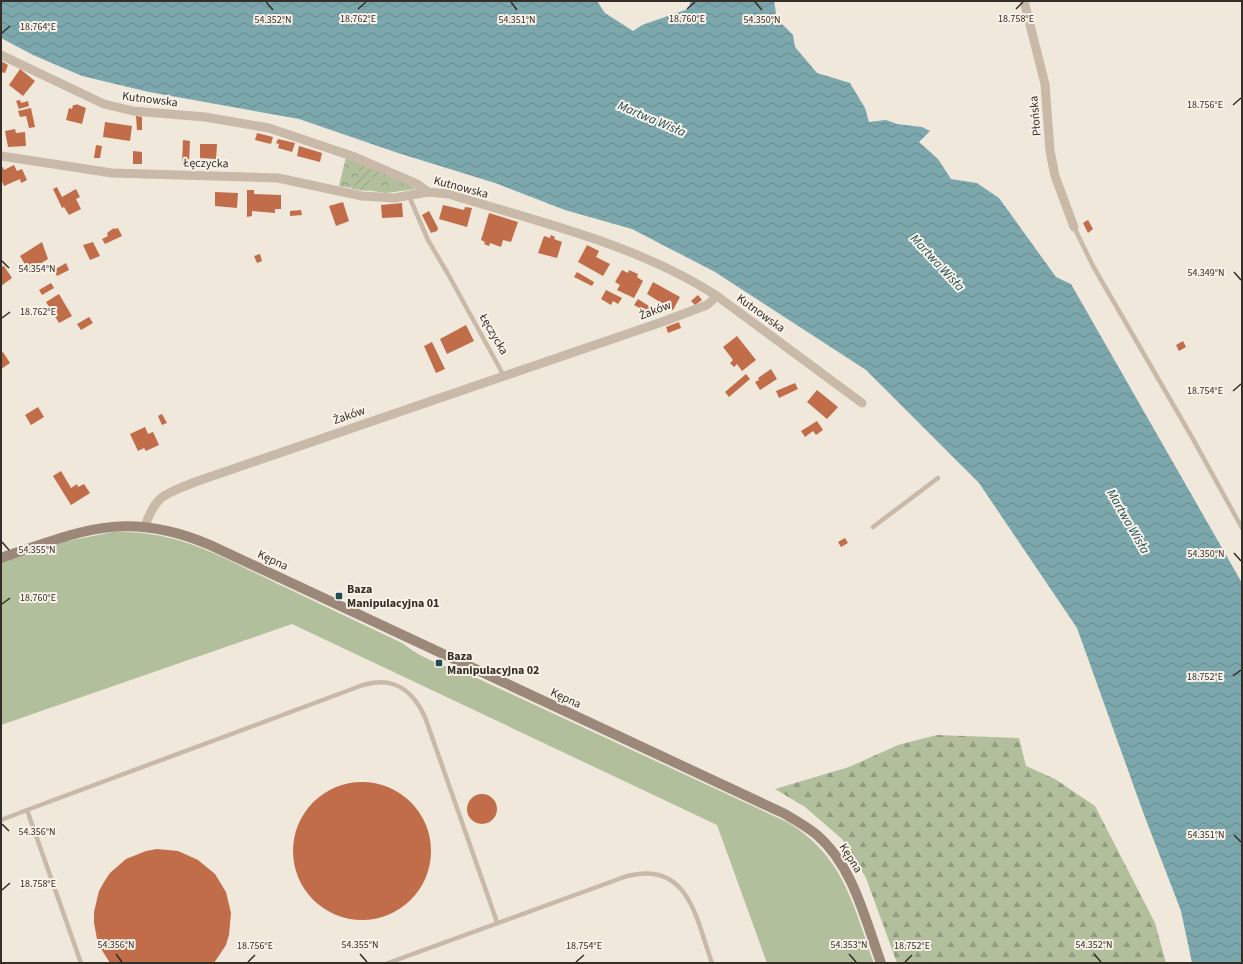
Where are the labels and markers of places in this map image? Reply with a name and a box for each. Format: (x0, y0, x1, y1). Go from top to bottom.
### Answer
place label: Baza Manipulacyjna 01 (347, 581, 439, 612)
marker: Baza Manipulacyjna 01 (334, 591, 344, 601)
place label: Baza Manipulacyjna 02 (447, 648, 539, 679)
marker: Baza Manipulacyjna 02 (434, 658, 444, 668)

